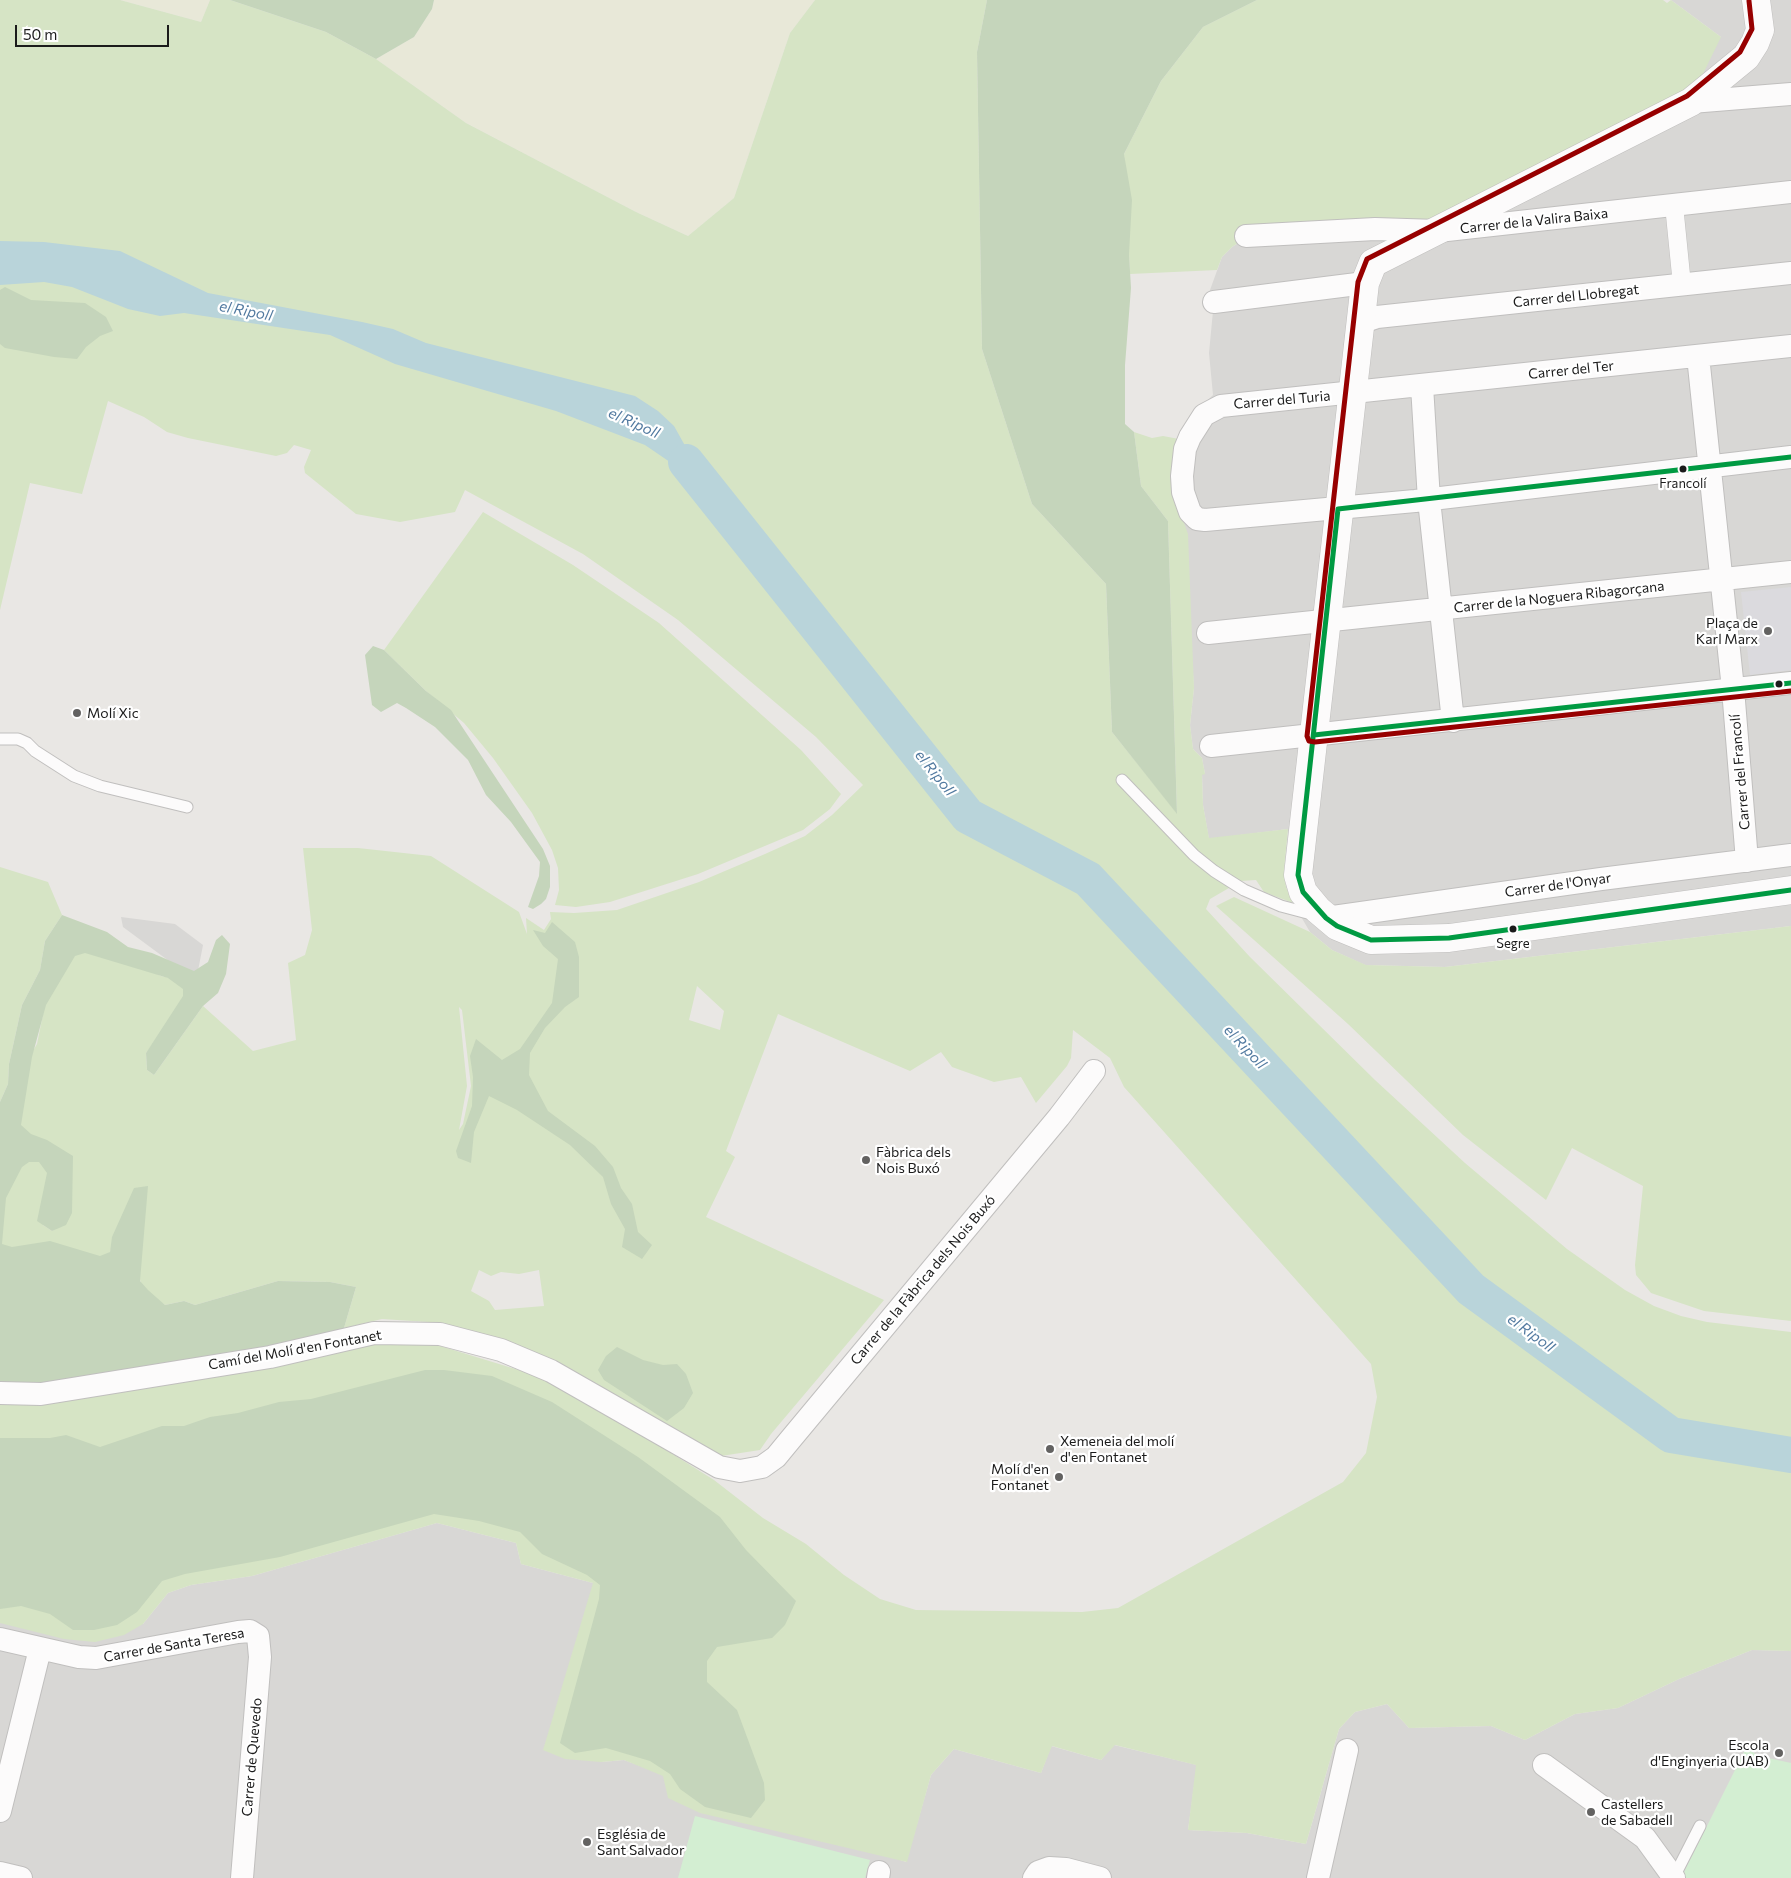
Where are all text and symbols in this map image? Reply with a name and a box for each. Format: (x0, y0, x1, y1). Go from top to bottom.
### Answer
scale bar (18, 15, 171, 47)
text: 50 m (23, 25, 57, 43)
street label: Carrer de la Valira Baixa (1459, 205, 1609, 237)
street label: Carrer del Llobregat (1512, 281, 1640, 311)
water label: el Ripoll (218, 297, 274, 325)
street label: Carrer del Ter (1527, 357, 1615, 383)
street label: Carrer del Turia (1233, 387, 1331, 413)
water label: el Ripoll (606, 404, 662, 442)
marker: Francolí (1678, 464, 1688, 474)
place label: Francolí (1659, 476, 1707, 492)
street label: Carrer de la Noguera Ribagorçana (1453, 578, 1665, 616)
place label: Plaça de Karl Marx (1696, 615, 1758, 648)
marker: Plaça de Karl Marx (1762, 625, 1774, 637)
unlabelled marker (1774, 679, 1784, 689)
place label: Molí Xic (87, 705, 139, 721)
marker: Molí Xic (71, 707, 83, 719)
street label: Carrer del Francolí (1727, 713, 1753, 831)
water label: el Ripoll (911, 746, 959, 800)
street label: Carrer de l'Onyar (1504, 869, 1612, 901)
marker: Segre (1508, 924, 1518, 934)
place label: Segre (1496, 936, 1530, 952)
water label: el Ripoll (1220, 1021, 1270, 1073)
place label: Fàbrica dels Nois Buxó (876, 1144, 951, 1176)
marker: Fàbrica dels Nois Buxó (860, 1154, 872, 1166)
street label: Carrer de la Fàbrica dels Nois Buxó (847, 1192, 999, 1368)
water label: el Ripoll (1504, 1310, 1558, 1356)
street label: Camí del Molí d'en Fontanet (207, 1326, 383, 1374)
place label: Xemeneia del molí d'en Fontanet (1060, 1433, 1174, 1465)
marker: Xemeneia del molí d'en Fontanet (1044, 1443, 1056, 1455)
place label: Molí d'en Fontanet (991, 1461, 1049, 1494)
marker: Molí d'en Fontanet (1053, 1471, 1065, 1483)
street label: Carrer de Santa Teresa (102, 1624, 246, 1666)
street label: Carrer de Quevedo (238, 1697, 266, 1817)
place label: Escola d'Enginyeria (UAB) (1650, 1737, 1769, 1770)
marker: Escola d'Enginyeria (UAB) (1773, 1747, 1785, 1759)
place label: Castellers de Sabadell (1601, 1796, 1673, 1828)
marker: Castellers de Sabadell (1585, 1806, 1597, 1818)
place label: Església de Sant Salvador (597, 1826, 684, 1858)
marker: Església de Sant Salvador (581, 1836, 593, 1848)

